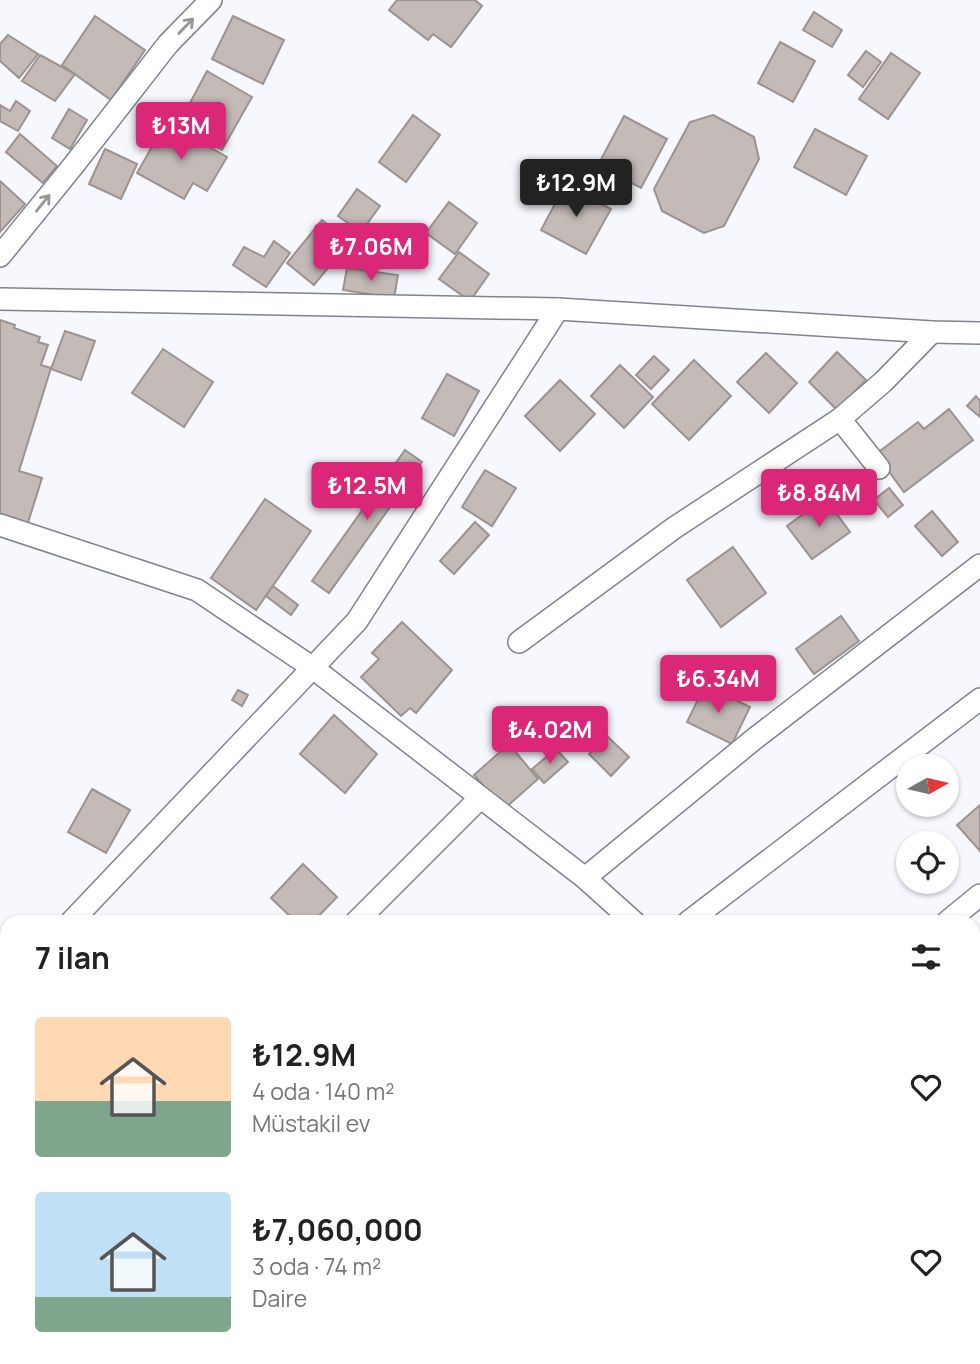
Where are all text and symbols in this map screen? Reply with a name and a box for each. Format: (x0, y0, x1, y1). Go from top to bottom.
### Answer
one-way arrow (178, 18, 195, 35)
pin: ₺13M (140, 102, 222, 162)
text: ₺13M (152, 109, 210, 141)
pin: ₺12.9M (519, 160, 633, 219)
text: ₺12.9M (536, 166, 616, 198)
one-way arrow (36, 194, 51, 212)
pin: ₺7.06M (314, 224, 428, 283)
text: ₺7.06M (329, 230, 413, 262)
pin: ₺12.5M (310, 462, 424, 522)
text: ₺12.5M (327, 469, 407, 501)
pin: ₺8.84M (762, 470, 876, 529)
text: ₺8.84M (777, 476, 861, 508)
pin: ₺6.34M (661, 656, 775, 715)
text: ₺6.34M (676, 662, 760, 694)
pin: ₺4.02M (493, 706, 607, 766)
text: ₺4.02M (508, 713, 592, 745)
north arrow (896, 754, 959, 817)
map controls (896, 754, 959, 894)
button: locate (896, 831, 959, 894)
text: 7 ilan (35, 937, 110, 978)
icon: filters (907, 938, 945, 976)
text: ₺12.9M (252, 1034, 356, 1075)
icon: home (91, 1045, 175, 1129)
icon: heart (907, 1068, 945, 1106)
text: 4 oda · 140 m² (252, 1075, 394, 1107)
text: Müstakil ev (252, 1107, 370, 1139)
text: ₺7,060,000 (252, 1209, 423, 1250)
icon: home (91, 1220, 175, 1304)
icon: heart (907, 1243, 945, 1281)
text: 3 oda · 74 m² (252, 1250, 381, 1282)
text: Daire (252, 1282, 307, 1314)

